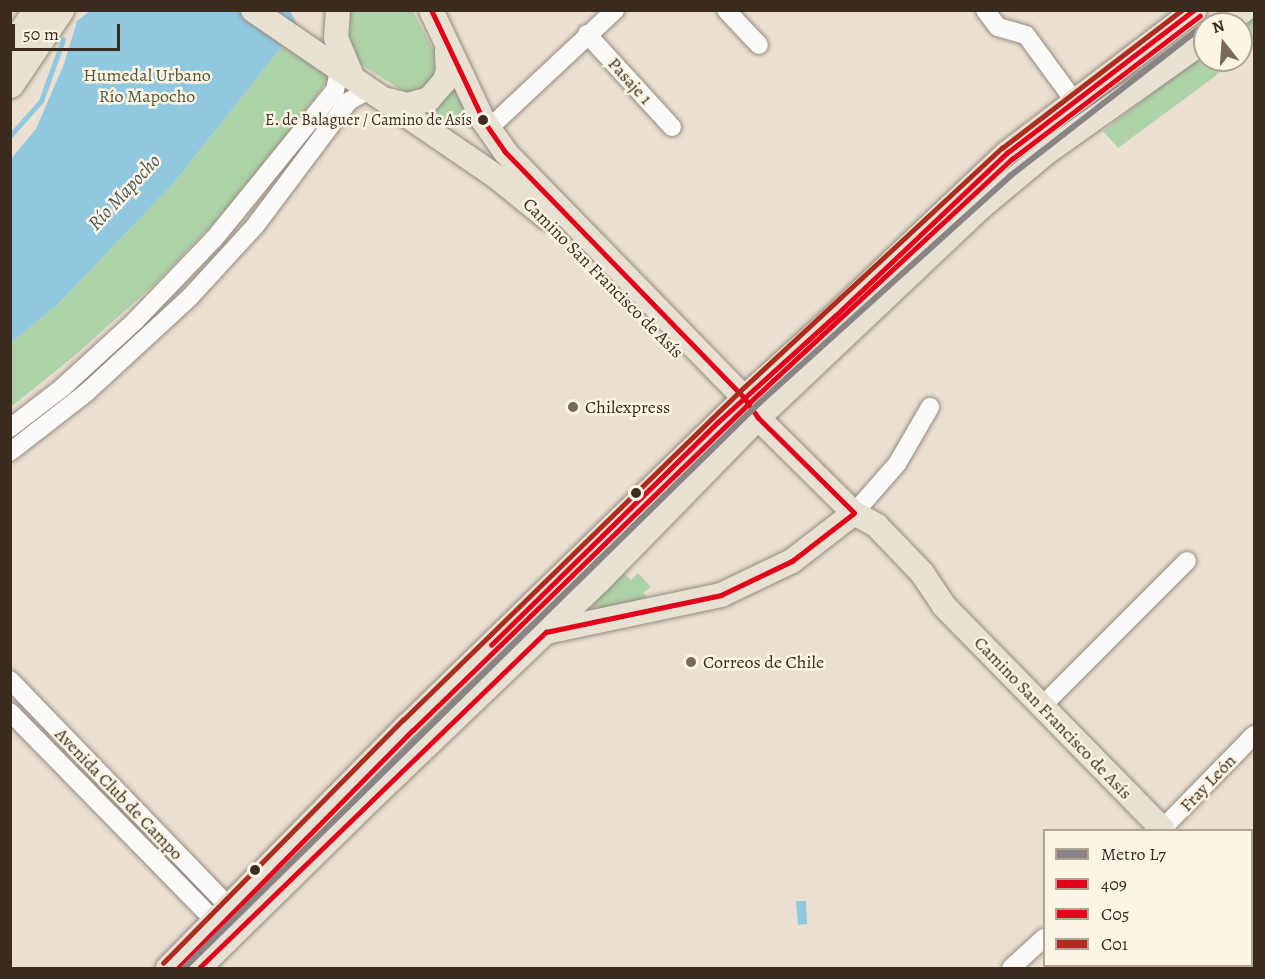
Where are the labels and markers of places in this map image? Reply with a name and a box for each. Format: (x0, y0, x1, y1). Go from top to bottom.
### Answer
place label: E. de Balaguer / Camino de Asís (265, 110, 472, 130)
marker: E. de Balaguer / Camino de Asís (477, 114, 489, 126)
place label: Chilexpress (585, 396, 670, 418)
marker: Chilexpress (566, 400, 580, 414)
unlabelled marker (630, 487, 642, 499)
place label: Correos de Chile (703, 651, 824, 673)
marker: Correos de Chile (684, 655, 698, 669)
unlabelled marker (249, 864, 261, 876)

